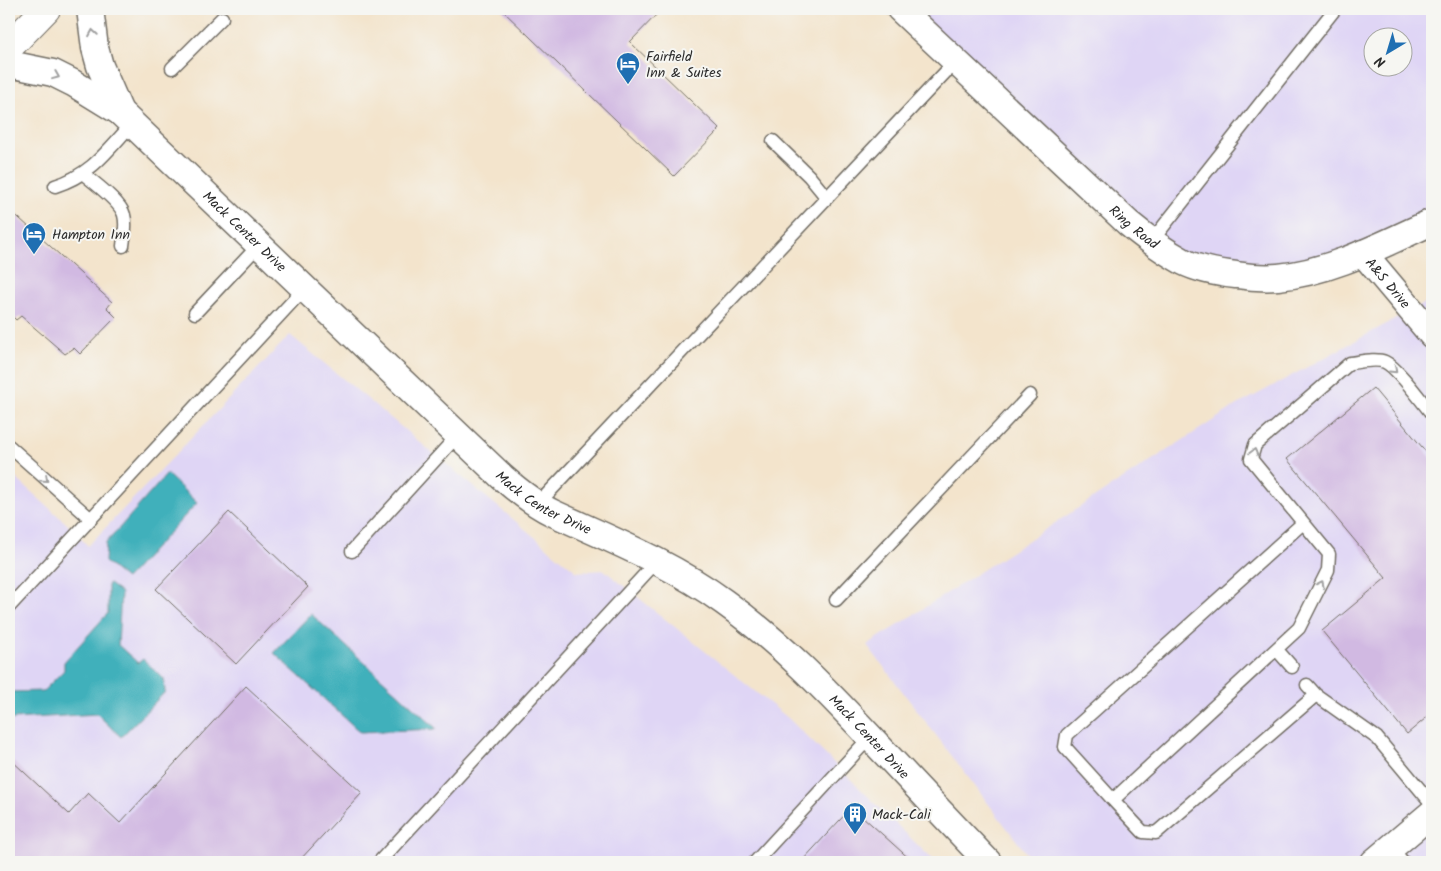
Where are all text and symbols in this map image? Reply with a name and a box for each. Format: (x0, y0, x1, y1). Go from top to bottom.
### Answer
north arrow (1364, 28, 1414, 78)
one-way arrow (88, 29, 99, 37)
place label: Fairfield Inn & Suites (646, 46, 722, 84)
text: N (1370, 50, 1391, 73)
hotel icon: Fairfield Inn & Suites (615, 51, 641, 85)
one-way arrow (51, 69, 60, 80)
street label: Mack Center Drive (197, 186, 292, 278)
street label: Ring Road (1103, 200, 1164, 256)
hotel icon: Hampton Inn (21, 221, 47, 255)
place label: Hampton Inn (52, 224, 130, 246)
street label: A&S Drive (1359, 253, 1416, 314)
one-way arrow (1389, 364, 1398, 373)
one-way arrow (1248, 447, 1259, 456)
street label: Mack Center Drive (490, 466, 595, 541)
one-way arrow (40, 473, 49, 482)
one-way arrow (1315, 580, 1325, 589)
street label: Mack Center Drive (823, 690, 915, 785)
building icon: Mack-Cali (842, 801, 868, 835)
place label: Mack-Cali (872, 804, 931, 826)

